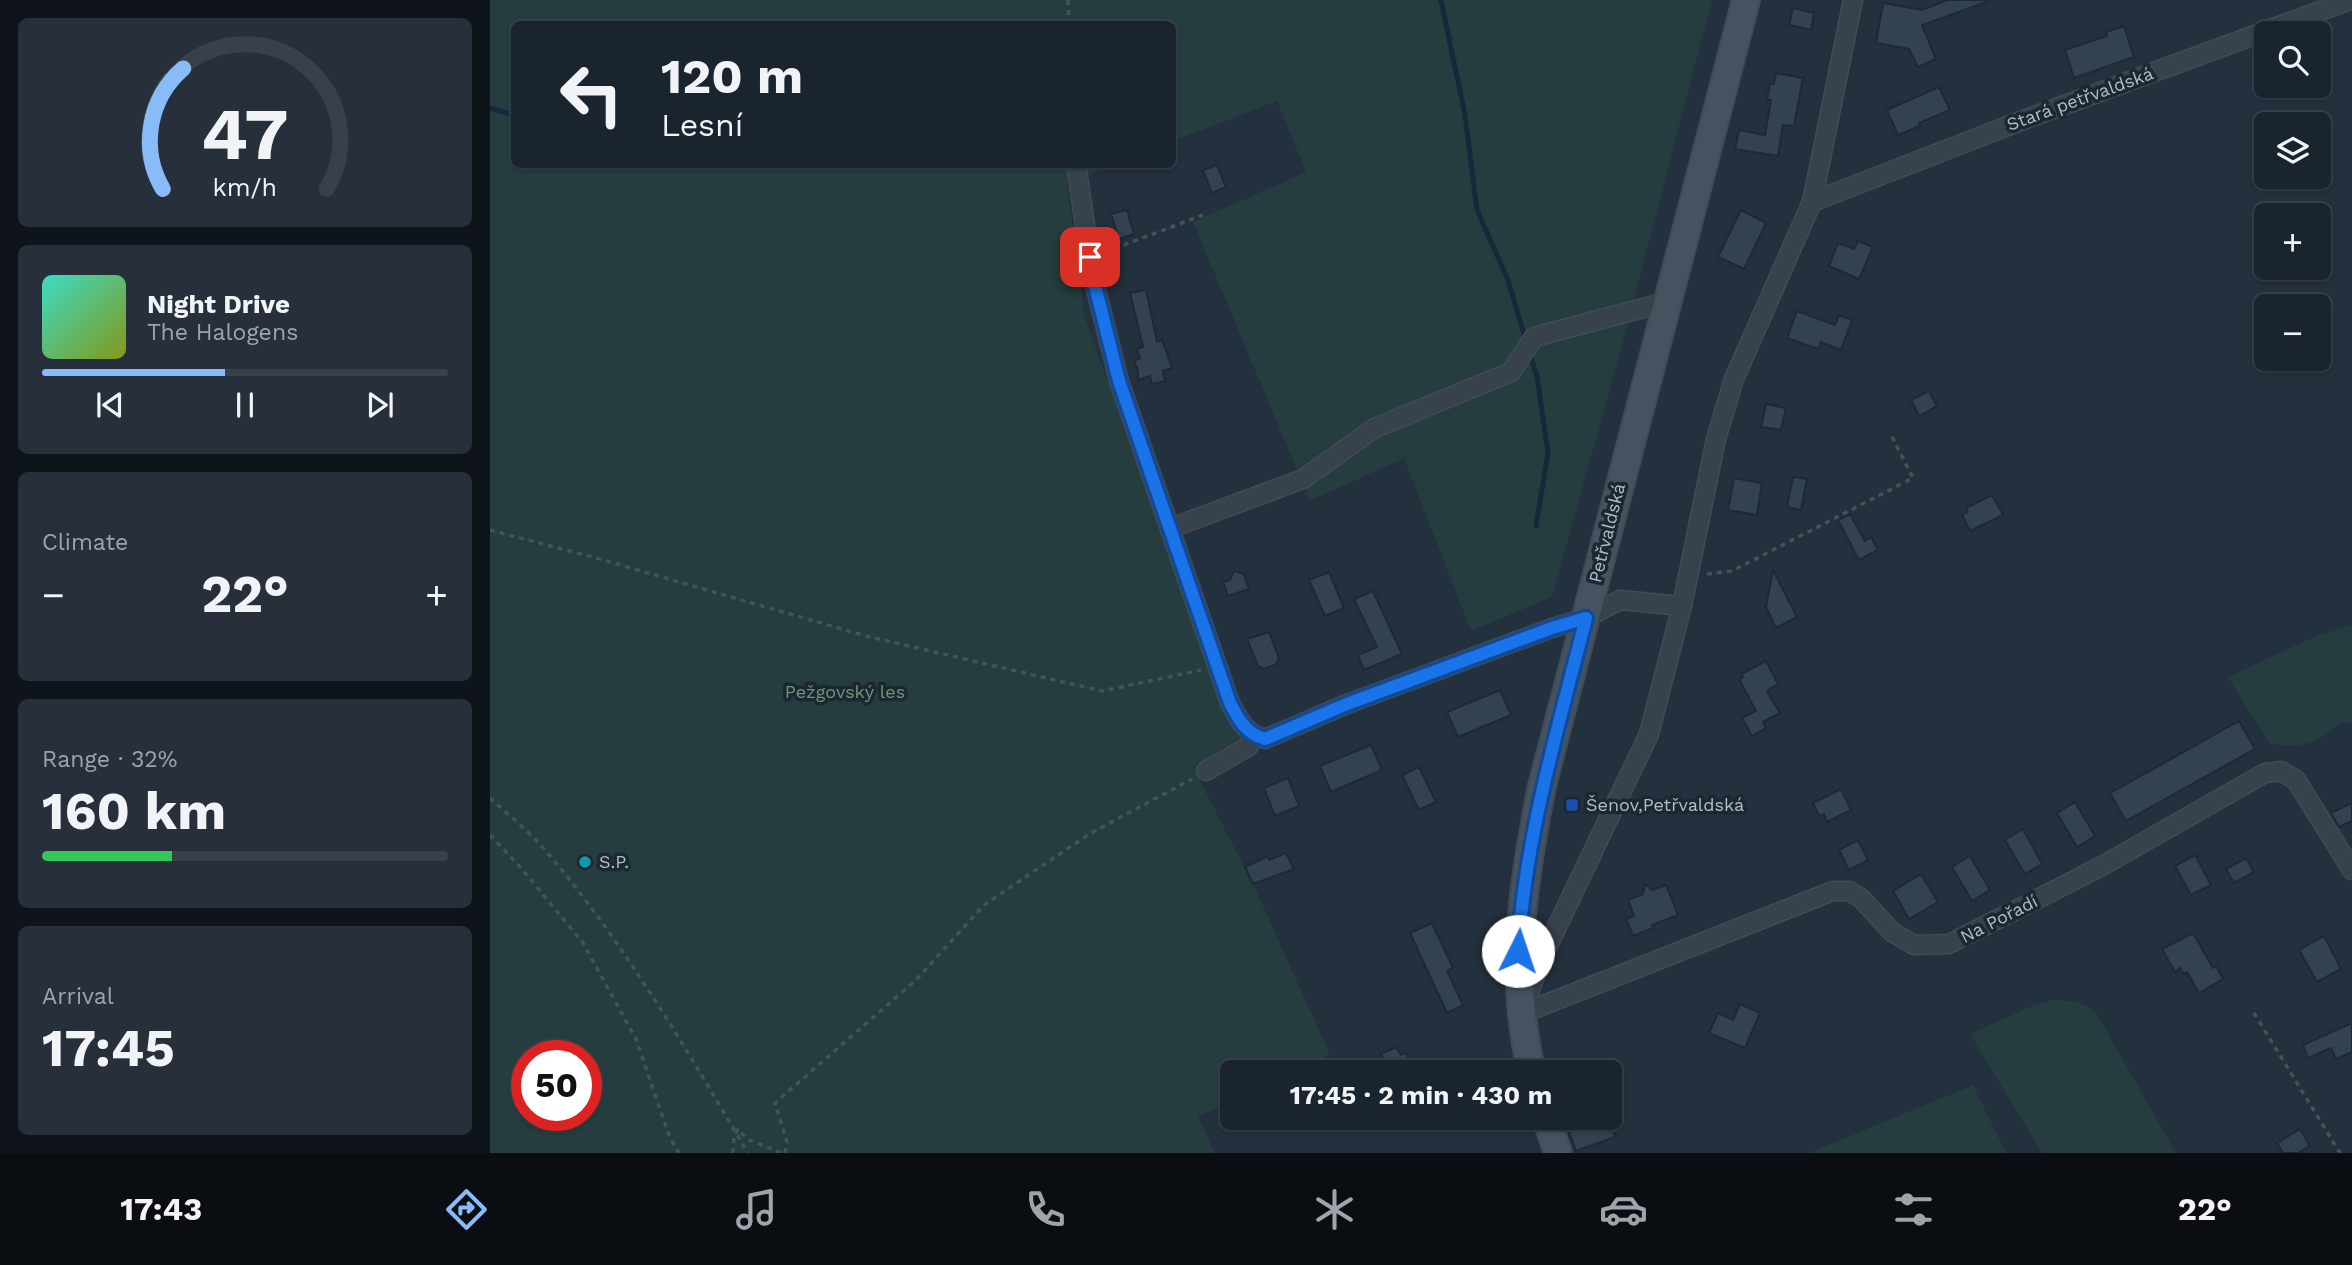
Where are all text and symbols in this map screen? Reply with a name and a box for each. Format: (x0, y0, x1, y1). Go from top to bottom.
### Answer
map controls (2254, 21, 2331, 371)
button: search (2254, 21, 2331, 98)
text: 120 m (661, 47, 803, 105)
icon: left (546, 49, 637, 140)
street label: Stará petřvaldská (2004, 62, 2156, 135)
text: 47 (201, 91, 289, 177)
text: Lesní (661, 106, 743, 144)
button: layers (2254, 112, 2331, 189)
text: km/h (213, 172, 277, 201)
button: + (2254, 203, 2331, 280)
pin (1060, 227, 1120, 287)
icon: arrive (1071, 238, 1109, 276)
text: Night Drive (147, 289, 290, 319)
button: − (2254, 294, 2331, 371)
text: The Halogens (147, 319, 298, 346)
icon: previous (91, 386, 129, 424)
icon: pause (226, 386, 264, 424)
icon: next (361, 386, 399, 424)
street label: Petřvaldská (1584, 481, 1629, 585)
text: Climate (42, 529, 128, 556)
text: 22° (201, 564, 289, 625)
text: − (42, 573, 65, 617)
text: + (425, 573, 448, 617)
park label: Pežgovský les (785, 681, 905, 702)
text: Range · 32% (42, 746, 177, 773)
text: 160 km (42, 781, 226, 842)
place label: Šenov,Petřvaldská (1586, 794, 1744, 815)
marker: Šenov,Petřvaldská (1564, 797, 1580, 813)
place label: S.P. (599, 851, 629, 872)
marker: S.P. (577, 854, 593, 870)
street label: Na Pořadí (1957, 890, 2041, 947)
position arrow (1481, 914, 1555, 988)
text: Arrival (42, 983, 114, 1010)
text: 17:45 (42, 1018, 175, 1079)
speed limit sign: 50 (511, 1040, 602, 1131)
text: 17:45 · 2 min · 430 m (1290, 1080, 1552, 1110)
icon: directions (442, 1185, 491, 1234)
icon: music (732, 1185, 781, 1234)
icon: phone (1021, 1185, 1070, 1234)
icon: climate (1310, 1185, 1359, 1234)
icon: car (1599, 1185, 1648, 1234)
icon: filters (1889, 1185, 1938, 1234)
text: 17:43 (120, 1190, 202, 1228)
text: 22° (2178, 1190, 2232, 1228)

